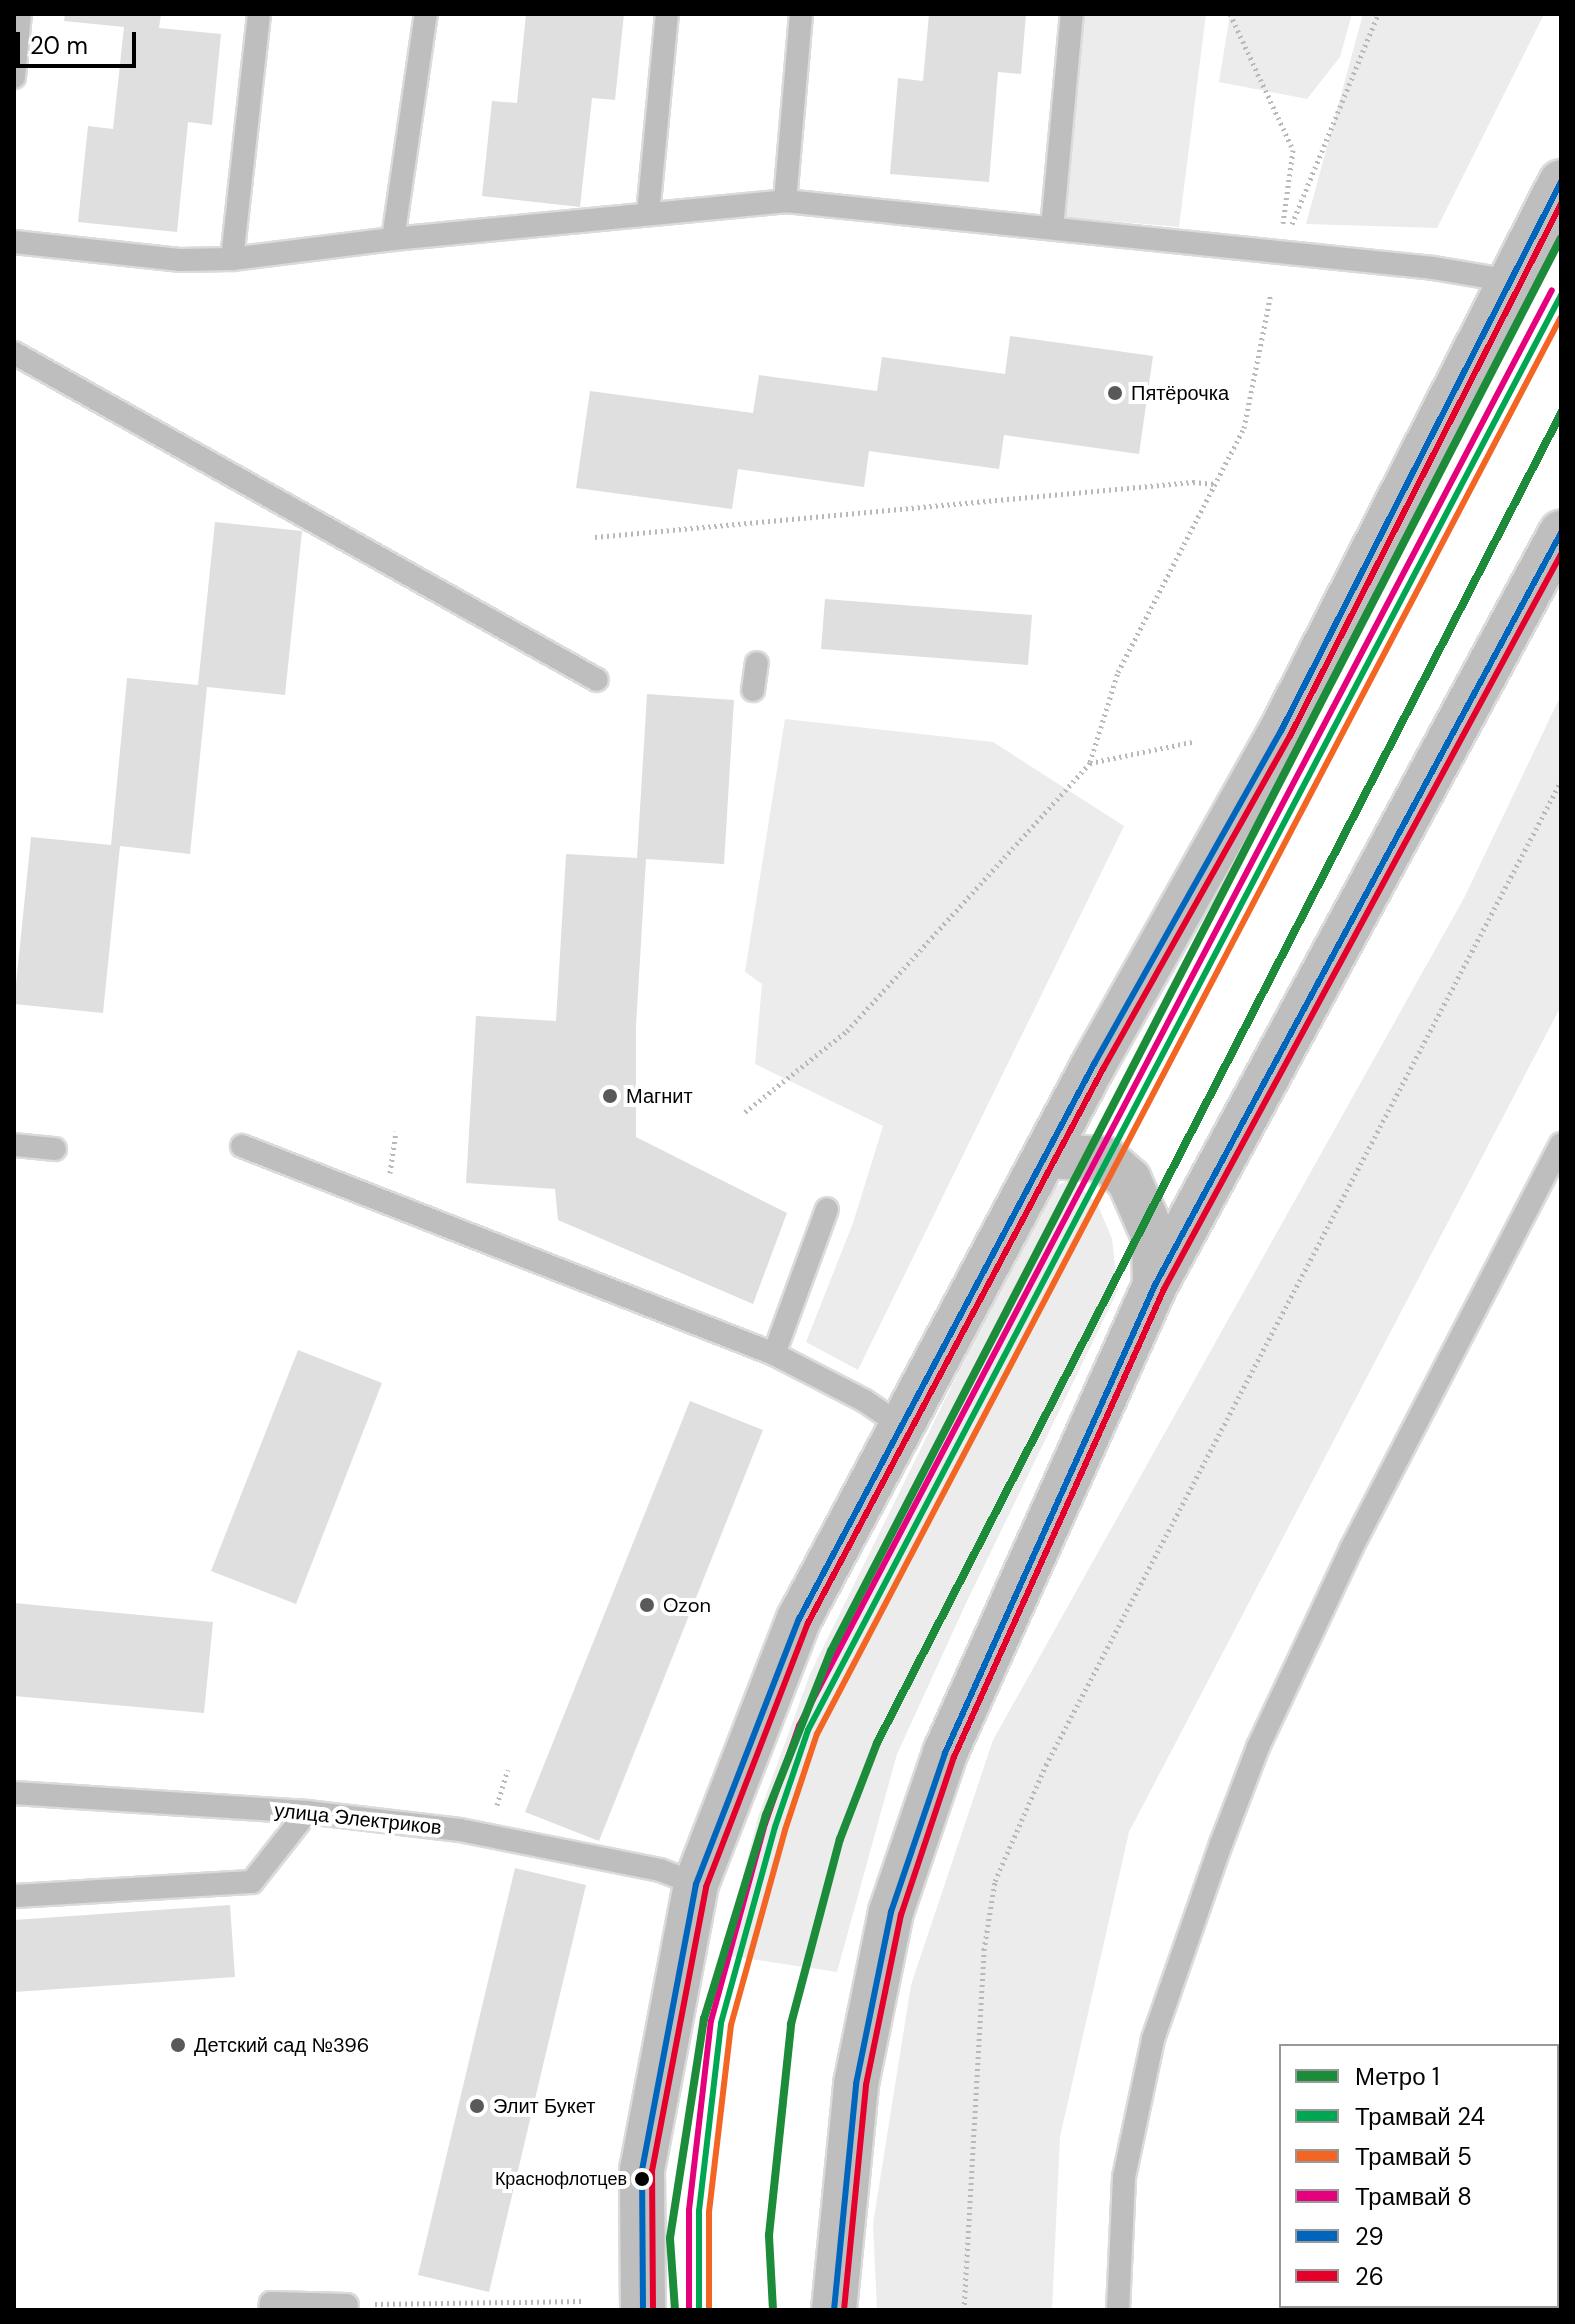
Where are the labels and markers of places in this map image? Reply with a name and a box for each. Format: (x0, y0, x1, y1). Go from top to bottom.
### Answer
place label: Пятёрочка (1131, 381, 1229, 405)
marker: Пятёрочка (1106, 384, 1124, 402)
place label: Магнит (626, 1084, 693, 1108)
marker: Магнит (601, 1087, 619, 1105)
place label: Ozon (663, 1593, 711, 1617)
marker: Ozon (638, 1596, 656, 1614)
place label: Детский сад №396 (194, 2033, 369, 2057)
marker: Детский сад №396 (169, 2036, 187, 2054)
place label: Элит Букет (493, 2094, 595, 2118)
marker: Элит Букет (468, 2097, 486, 2115)
place label: Краснофлотцев (495, 2168, 627, 2190)
marker: Краснофлотцев (634, 2171, 650, 2187)

